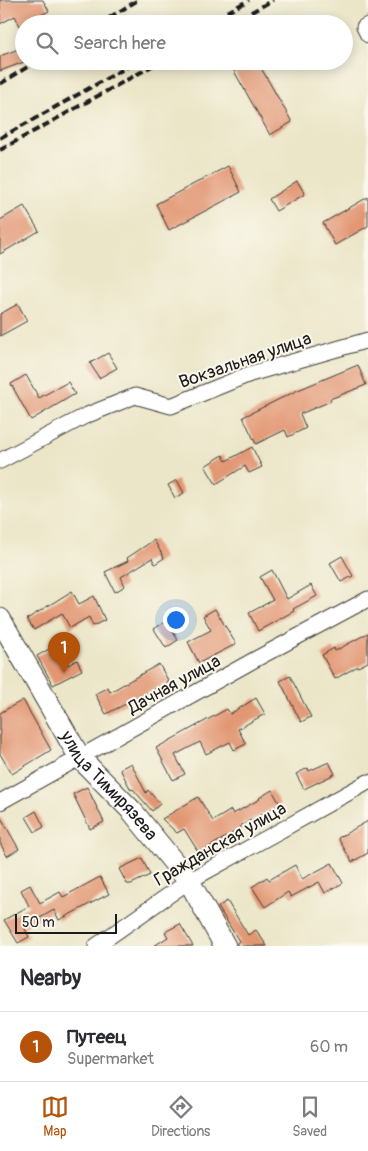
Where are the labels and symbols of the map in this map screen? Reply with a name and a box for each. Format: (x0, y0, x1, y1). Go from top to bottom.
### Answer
street label: Вокзальная улица (176, 327, 314, 394)
your location (163, 607, 189, 633)
pin: 1 (48, 632, 80, 673)
street label: Дачная улица (123, 649, 225, 720)
street label: улица Тимирязева (54, 726, 162, 845)
street label: Гражданская улица (150, 797, 291, 892)
scale bar (15, 911, 118, 934)

